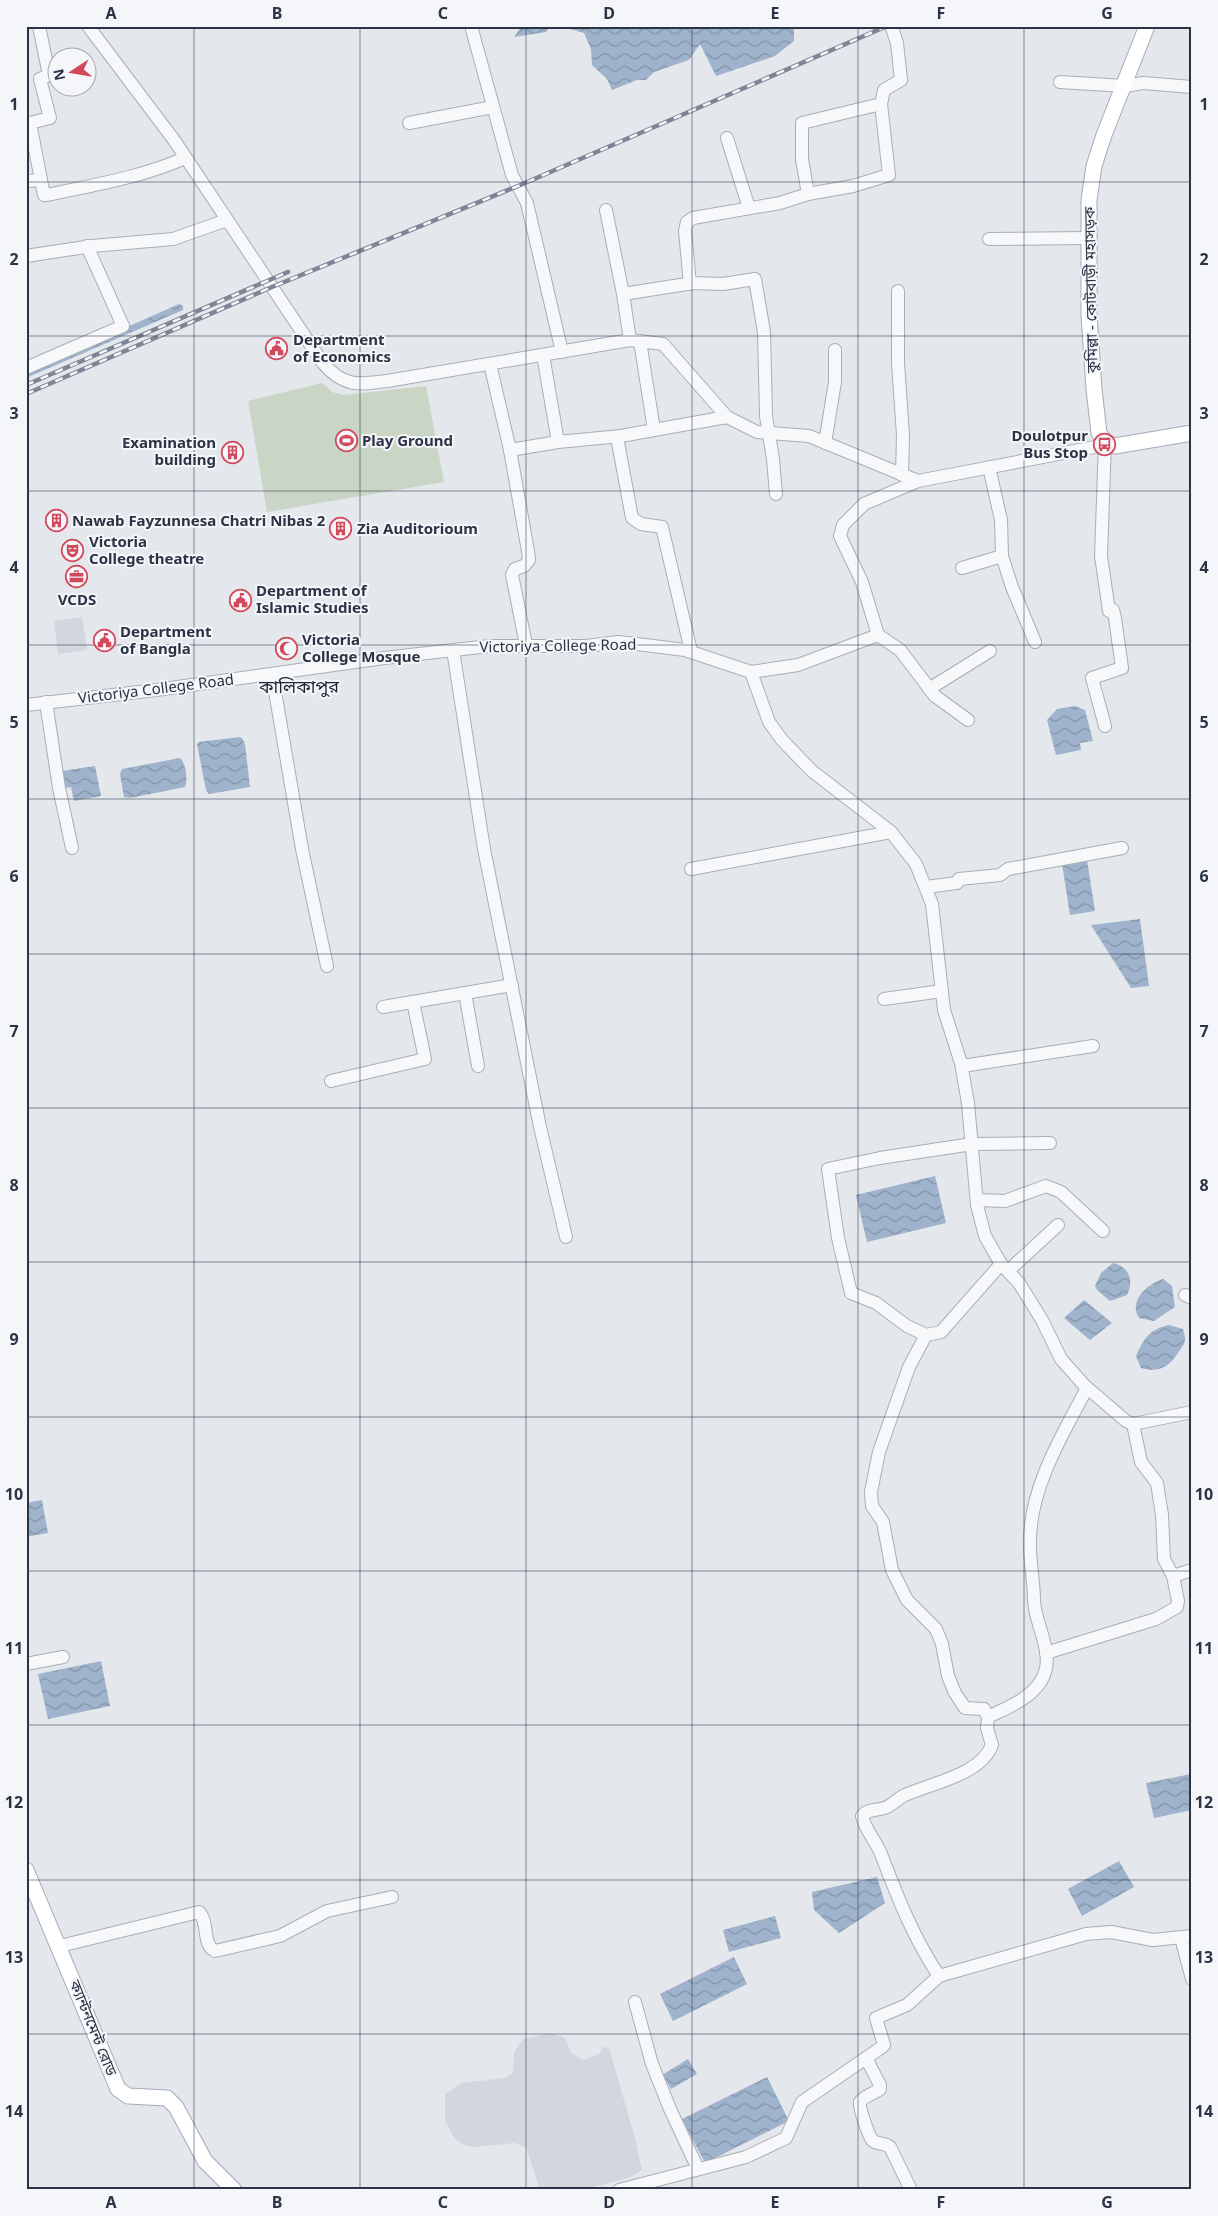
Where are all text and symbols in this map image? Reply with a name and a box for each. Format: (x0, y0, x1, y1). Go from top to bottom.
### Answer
text: A (105, 2, 117, 24)
text: B (272, 2, 282, 24)
text: C (438, 2, 448, 24)
text: D (603, 2, 615, 24)
text: E (771, 2, 780, 24)
text: F (937, 2, 945, 24)
text: G (1101, 2, 1113, 24)
north arrow (48, 48, 98, 98)
text: N (48, 67, 69, 82)
text: 1 (9, 93, 19, 115)
text: 1 (1199, 93, 1209, 115)
street label: কুমিল্লা - কোটবাড়ী মহাসড়ক (1079, 206, 1101, 374)
text: 2 (9, 248, 19, 270)
text: 2 (1199, 248, 1209, 270)
place label: Department of Economics (293, 329, 391, 366)
public building icon: Department of Economics (265, 337, 289, 361)
text: 3 (9, 402, 19, 424)
text: 3 (1199, 402, 1209, 424)
place label: Doulotpur Bus Stop (1012, 425, 1088, 462)
sports icon: Play Ground (334, 429, 358, 453)
place label: Play Ground (362, 430, 453, 450)
place label: Examination building (122, 432, 216, 469)
bus stop icon: Doulotpur Bus Stop (1092, 433, 1116, 457)
building icon: Examination building (220, 440, 244, 464)
building icon: Nawab Fayzunnesa Chatri Nibas 2 (44, 509, 68, 533)
place label: Nawab Fayzunnesa Chatri Nibas 2 (72, 510, 326, 530)
building icon: Zia Auditorioum (329, 517, 353, 541)
place label: Zia Auditorioum (357, 518, 478, 538)
place label: Victoria College theatre (89, 531, 204, 568)
theatre icon: Victoria College theatre (61, 539, 85, 563)
text: 4 (9, 556, 19, 578)
text: 4 (1199, 556, 1209, 578)
office icon: VCDS (65, 565, 89, 589)
place label: Department of Islamic Studies (256, 580, 369, 617)
public building icon: Department of Islamic Studies (228, 588, 252, 612)
place label: VCDS (58, 589, 96, 609)
place label: Department of Bangla (120, 621, 212, 658)
public building icon: Department of Bangla (92, 629, 116, 653)
place label: Victoria College Mosque (302, 629, 421, 666)
street label: Victoriya College Road (479, 634, 637, 656)
mosque icon: Victoria College Mosque (274, 637, 298, 661)
street label: Victoriya College Road (77, 669, 235, 707)
district label: কালিকাপুর (258, 674, 339, 698)
text: 5 (9, 711, 19, 733)
text: 5 (1199, 711, 1209, 733)
text: 6 (9, 865, 19, 887)
text: 6 (1199, 865, 1209, 887)
text: 7 (9, 1020, 19, 1042)
text: 7 (1199, 1020, 1209, 1042)
text: 8 (9, 1174, 19, 1196)
text: 8 (1199, 1174, 1209, 1196)
text: 9 (9, 1328, 19, 1350)
text: 9 (1199, 1328, 1209, 1350)
text: 10 (5, 1483, 23, 1505)
text: 10 (1195, 1483, 1213, 1505)
text: 11 (5, 1637, 23, 1659)
text: 11 (1195, 1637, 1213, 1659)
text: 12 (5, 1791, 23, 1813)
text: 12 (1195, 1791, 1213, 1813)
text: 13 (5, 1946, 23, 1968)
text: 13 (1195, 1946, 1213, 1968)
street label: ক্যান্টনমেন্ট রোড (65, 1976, 122, 2079)
text: 14 (5, 2100, 23, 2122)
text: 14 (1195, 2100, 1213, 2122)
text: A (105, 2191, 117, 2213)
text: B (272, 2191, 282, 2213)
text: C (438, 2191, 448, 2213)
text: D (603, 2191, 615, 2213)
text: E (771, 2191, 780, 2213)
text: F (937, 2191, 945, 2213)
text: G (1101, 2191, 1113, 2213)

